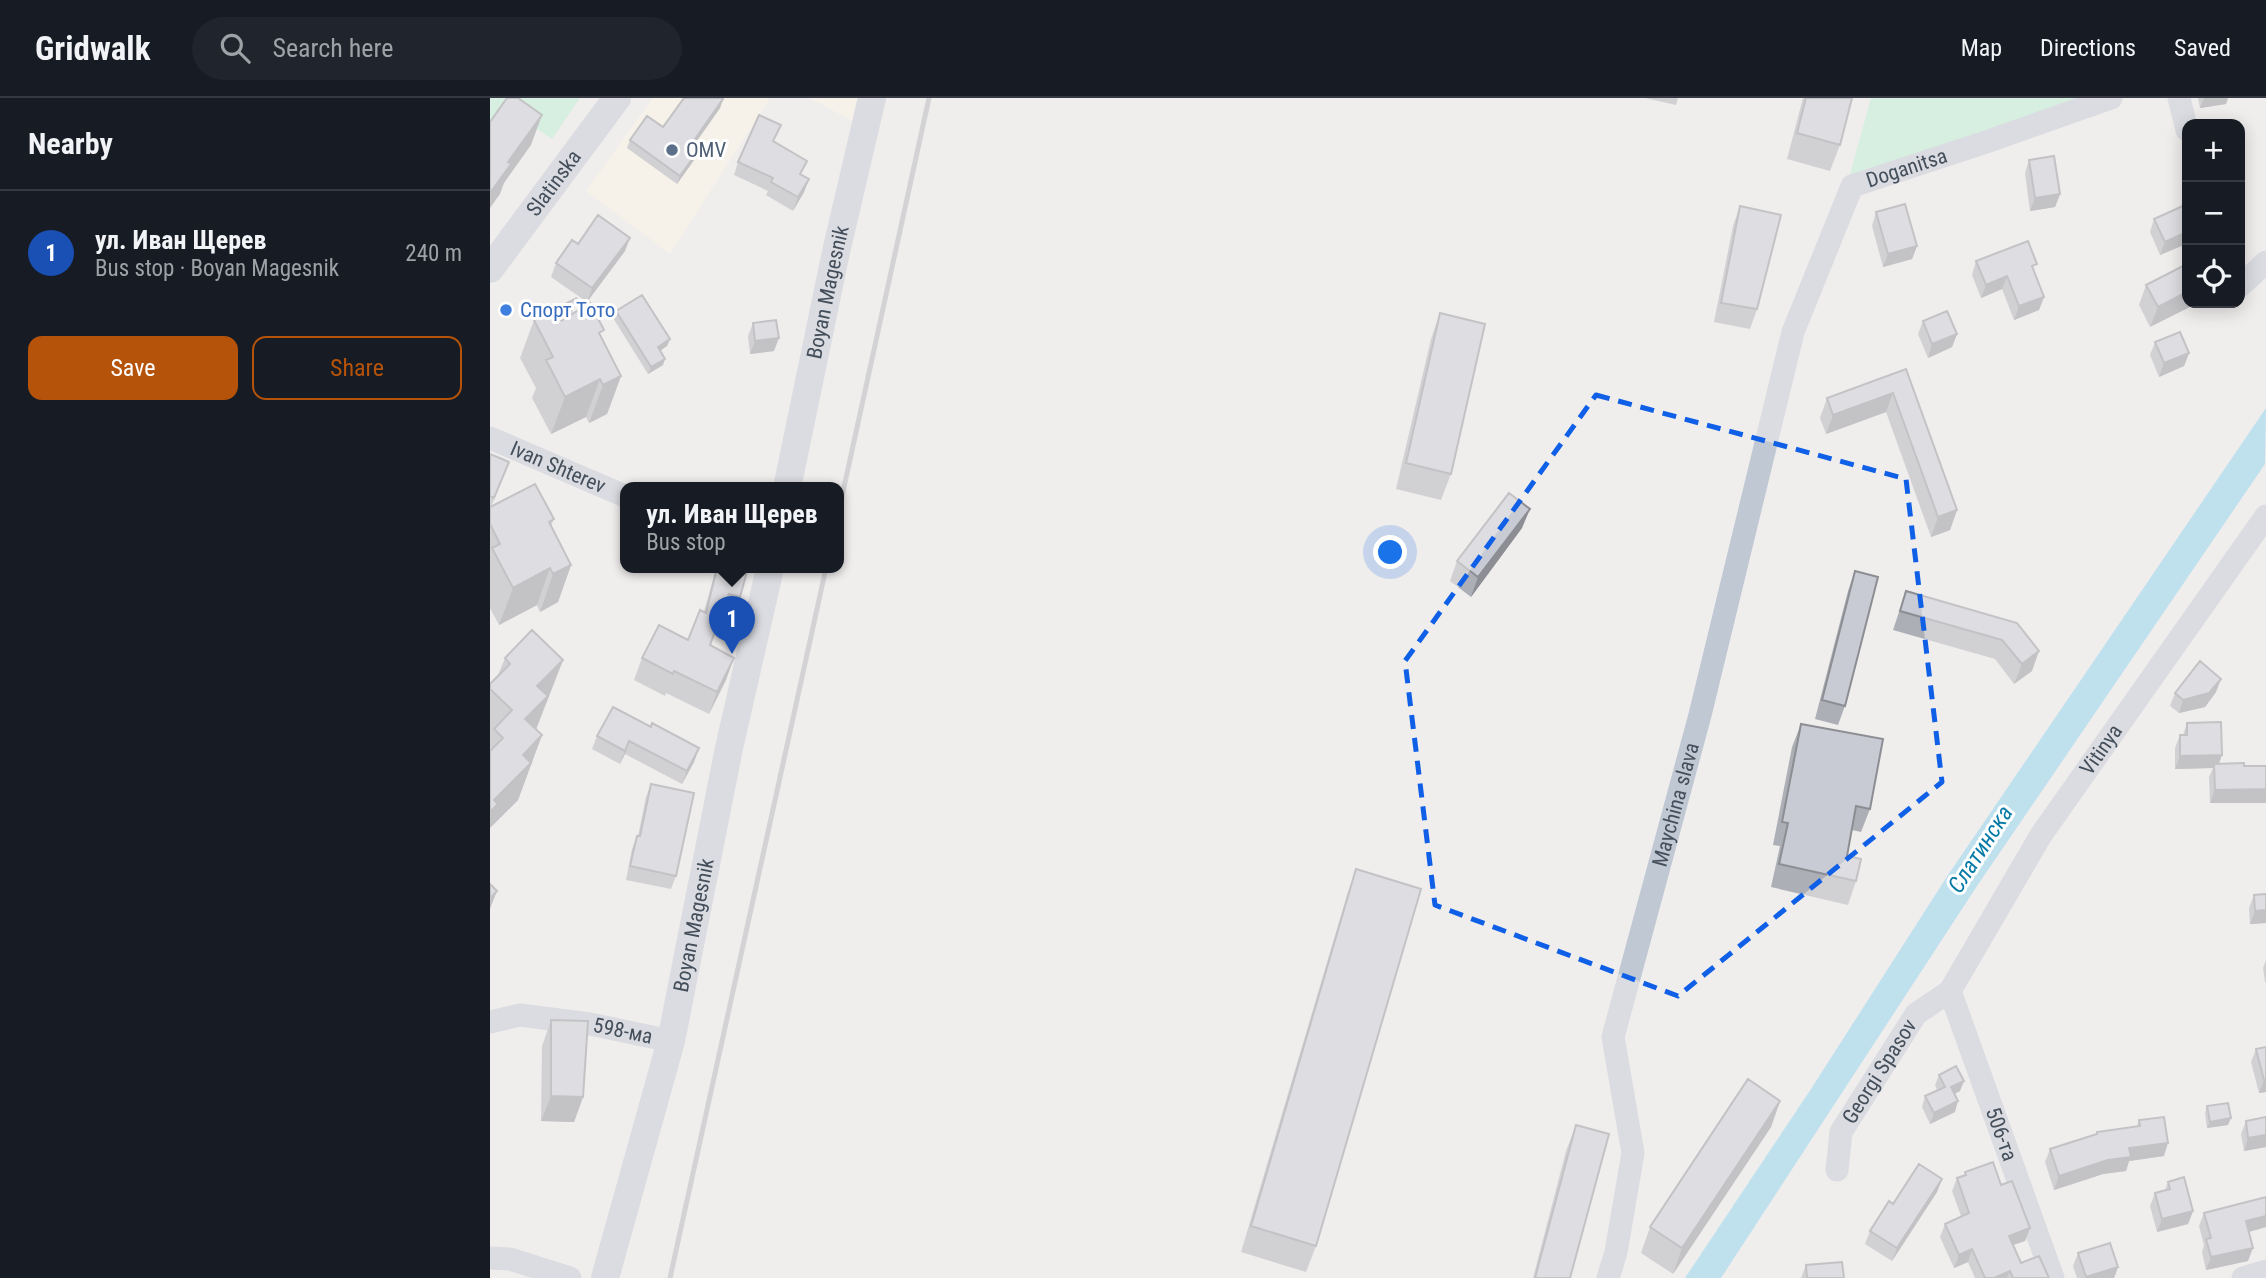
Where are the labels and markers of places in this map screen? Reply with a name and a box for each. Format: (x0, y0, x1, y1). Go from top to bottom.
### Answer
place label: OMV (686, 138, 726, 162)
marker: OMV (664, 142, 680, 158)
place label: Спорт Тото (520, 298, 615, 322)
marker: Спорт Тото (498, 302, 514, 318)
pin: 1 (709, 596, 755, 654)

